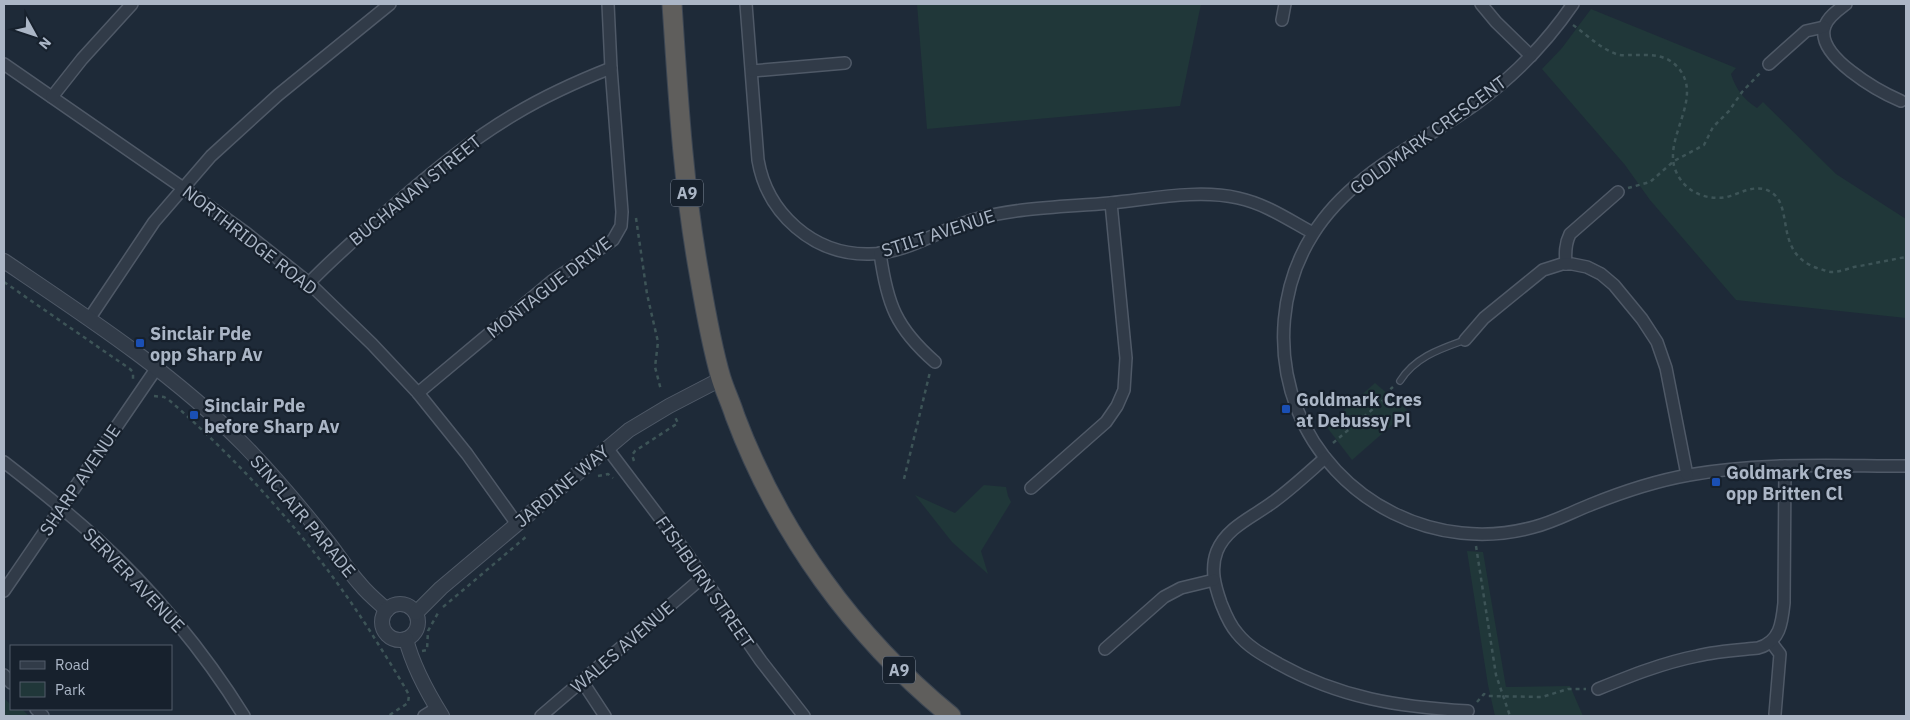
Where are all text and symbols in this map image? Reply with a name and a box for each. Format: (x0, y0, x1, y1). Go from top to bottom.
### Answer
north arrow (10, 10, 60, 60)
text: N (35, 34, 55, 53)
street label: GOLDMARK CRESCENT (1345, 70, 1511, 200)
street label: BUCHANAN STREET (344, 129, 486, 251)
street label: NORTHRIDGE ROAD (178, 180, 322, 300)
road number: A9 (671, 180, 703, 207)
street label: STILT AVENUE (879, 204, 997, 262)
street label: MONTAGUE DRIVE (482, 231, 616, 343)
place label: Sinclair Pde opp Sharp Av (150, 322, 263, 366)
marker: Sinclair Pde opp Sharp Av (134, 337, 146, 349)
place label: Goldmark Cres at Debussy Pl (1296, 388, 1422, 432)
place label: Sinclair Pde before Sharp Av (204, 394, 340, 438)
marker: Goldmark Cres at Debussy Pl (1280, 403, 1292, 415)
marker: Sinclair Pde before Sharp Av (188, 409, 200, 421)
street label: SHARP AVENUE (34, 420, 126, 540)
street label: JARDINE WAY (510, 440, 614, 532)
street label: SINCLAIR PARADE (245, 450, 361, 582)
place label: Goldmark Cres opp Britten Cl (1726, 461, 1852, 505)
marker: Goldmark Cres opp Britten Cl (1710, 476, 1722, 488)
street label: FISHBURN STREET (651, 511, 759, 653)
street label: SERVER AVENUE (78, 523, 190, 637)
street label: WALES AVENUE (566, 596, 678, 698)
legend (10, 645, 172, 710)
text: Road (55, 655, 90, 674)
road number: A9 (883, 656, 915, 684)
text: Park (55, 680, 85, 699)

